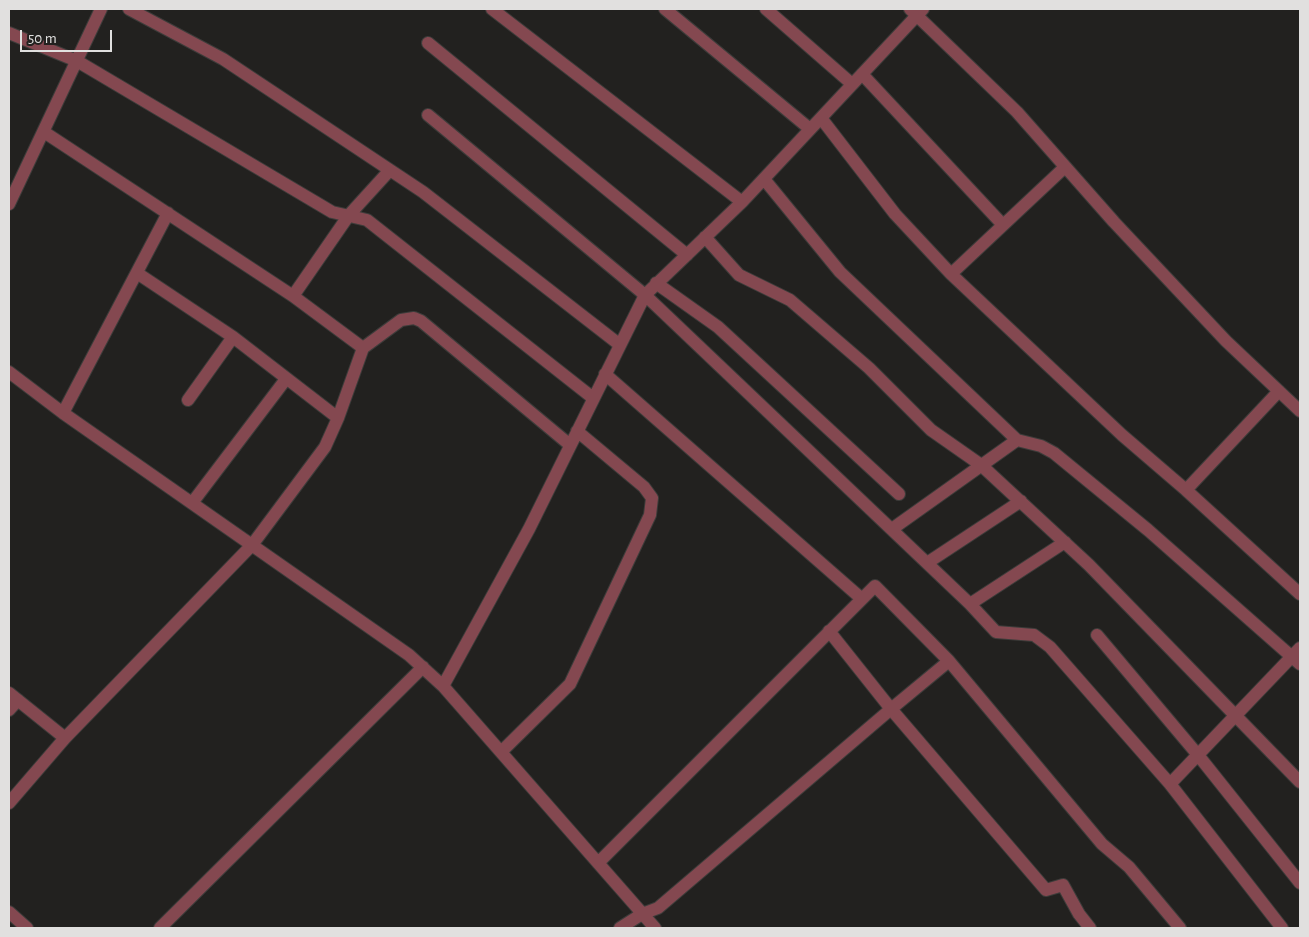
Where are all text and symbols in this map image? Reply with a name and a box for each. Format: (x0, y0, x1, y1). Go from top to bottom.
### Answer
scale bar (22, 20, 115, 52)
text: 50 m (28, 31, 57, 46)

